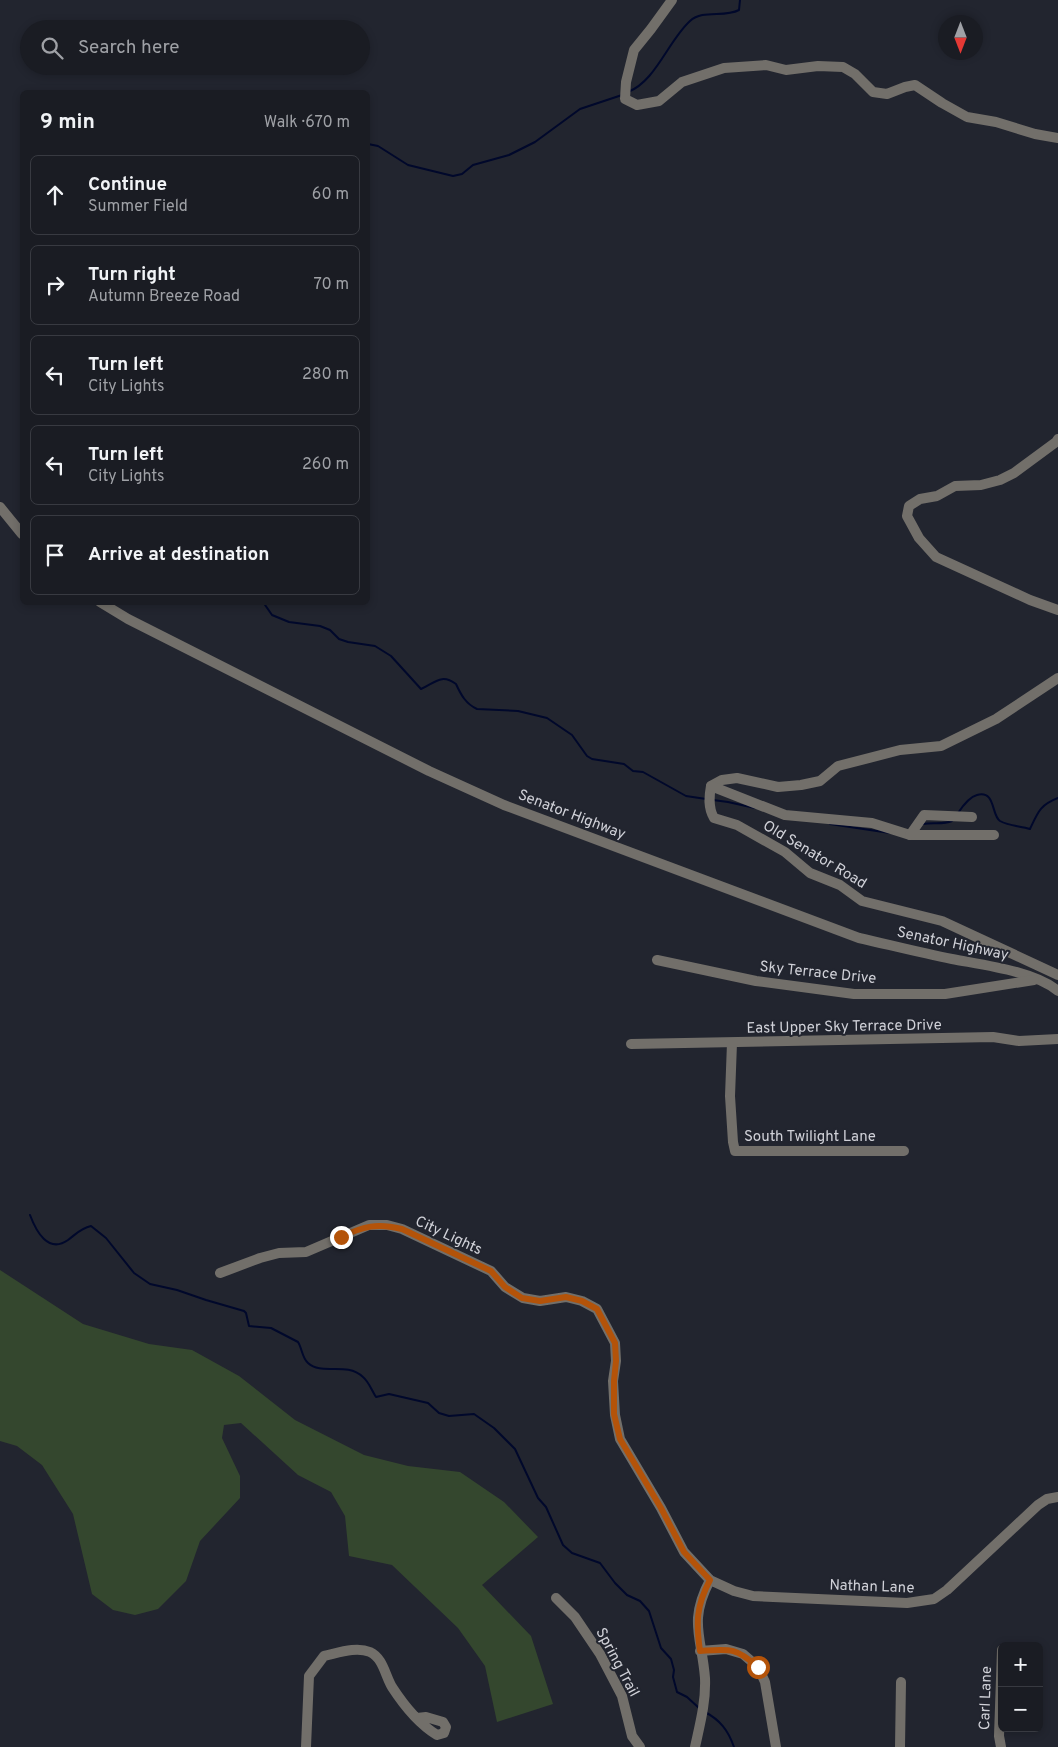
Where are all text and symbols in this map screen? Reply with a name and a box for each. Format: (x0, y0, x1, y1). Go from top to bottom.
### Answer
north arrow (938, 15, 983, 60)
search box (20, 20, 370, 75)
icon: search (38, 34, 66, 62)
text: Search here (78, 36, 180, 60)
text: 9 min (40, 109, 95, 136)
text: Walk · 670 m (264, 113, 350, 133)
text: Continue (88, 173, 167, 197)
icon: ahead (41, 181, 69, 209)
text: 60 m (312, 185, 349, 205)
text: Summer Field (88, 197, 188, 217)
text: Turn right (88, 263, 176, 287)
icon: right (41, 271, 69, 299)
text: 70 m (314, 275, 349, 295)
text: Autumn Breeze Road (88, 287, 240, 307)
text: Turn left (88, 353, 164, 377)
icon: left (41, 361, 69, 389)
text: 280 m (302, 365, 349, 385)
text: City Lights (88, 377, 165, 397)
text: Turn left (88, 443, 164, 467)
icon: left (41, 451, 69, 479)
text: 260 m (302, 455, 349, 475)
text: City Lights (88, 467, 165, 487)
icon: arrive (41, 541, 69, 569)
text: Arrive at destination (88, 543, 269, 567)
street label: Senator Highway (515, 786, 628, 845)
street label: Old Senator Road (759, 817, 870, 894)
street label: Senator Highway (895, 923, 1010, 966)
street label: Sky Terrace Drive (758, 958, 877, 989)
street label: East Upper Sky Terrace Drive (746, 1016, 942, 1039)
street label: South Twilight Lane (744, 1128, 876, 1147)
street label: City Lights (412, 1213, 485, 1260)
route end (330, 1226, 353, 1249)
street label: Nathan Lane (829, 1577, 915, 1598)
street label: Spring Trail (591, 1625, 643, 1701)
map controls (998, 1642, 1043, 1732)
button: + (998, 1642, 1043, 1687)
route start (747, 1656, 770, 1679)
street label: Carl Lane (976, 1666, 997, 1730)
button: − (998, 1687, 1043, 1732)

